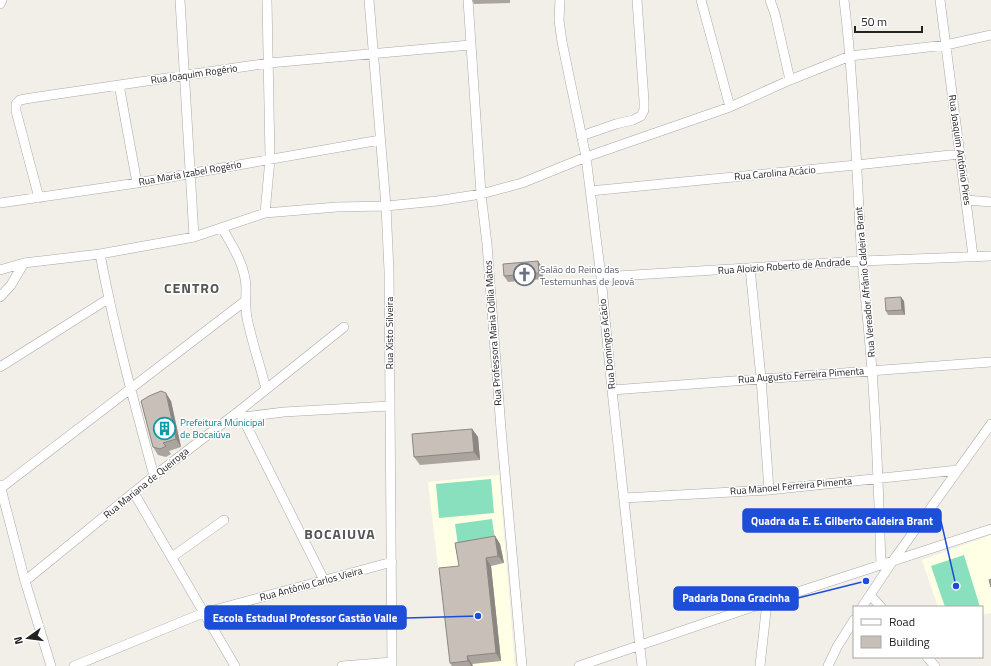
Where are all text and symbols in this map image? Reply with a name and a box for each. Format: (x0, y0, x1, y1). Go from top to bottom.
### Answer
scale bar (855, 8, 922, 34)
text: 50 m (861, 12, 887, 31)
street label: Rua Joaquim Rogério (150, 60, 238, 88)
street label: Rua Joaquim Antônio Pires (945, 94, 975, 207)
street label: Rua Maria Izabel Rogério (137, 157, 243, 189)
street label: Rua Carolina Acácio (734, 162, 816, 184)
street label: Rua Vereador Afrânio Caldeira Brant (851, 206, 879, 358)
street label: Rua Aloizio Roberto de Andrade (717, 254, 851, 278)
street label: Rua Professora Maria Odília Matos (480, 259, 506, 406)
church icon: Salão do Reino das Testemunhas de Jeová (512, 262, 538, 288)
place label: Salão do Reino das Testemunhas de Jeová (540, 262, 634, 289)
district label: CENTRO (164, 277, 220, 298)
street label: Rua Xisto Silveira (382, 297, 397, 369)
street label: Rua Domingos Acácio (595, 298, 619, 390)
street label: Rua Augusto Ferreira Pimenta (737, 363, 865, 387)
building icon: Prefeitura Municipal de Bocaiúva (151, 415, 177, 441)
place label: Prefeitura Municipal de Bocaiúva (180, 415, 265, 442)
street label: Rua Mariana de Queiroga (100, 444, 192, 522)
street label: Rua Manoel Ferreira Pimenta (729, 473, 853, 499)
callout: Quadra da E. E. Gilberto Caldeira Brant (743, 509, 941, 532)
text: Quadra da E. E. Gilberto Caldeira Brant (751, 513, 933, 529)
district label: BOCAIUVA (304, 523, 376, 544)
street label: Rua Antônio Carlos Vieira (258, 563, 364, 605)
callout: Padaria Dona Gracinha (674, 587, 798, 610)
text: Padaria Dona Gracinha (682, 590, 790, 606)
callout: Escola Estadual Professor Gastão Valle (205, 606, 406, 629)
legend (853, 606, 983, 658)
text: Escola Estadual Professor Gastão Valle (213, 610, 398, 626)
text: Road (889, 612, 915, 631)
north arrow (8, 618, 48, 658)
text: Building (889, 632, 930, 651)
text: N (10, 635, 27, 646)

